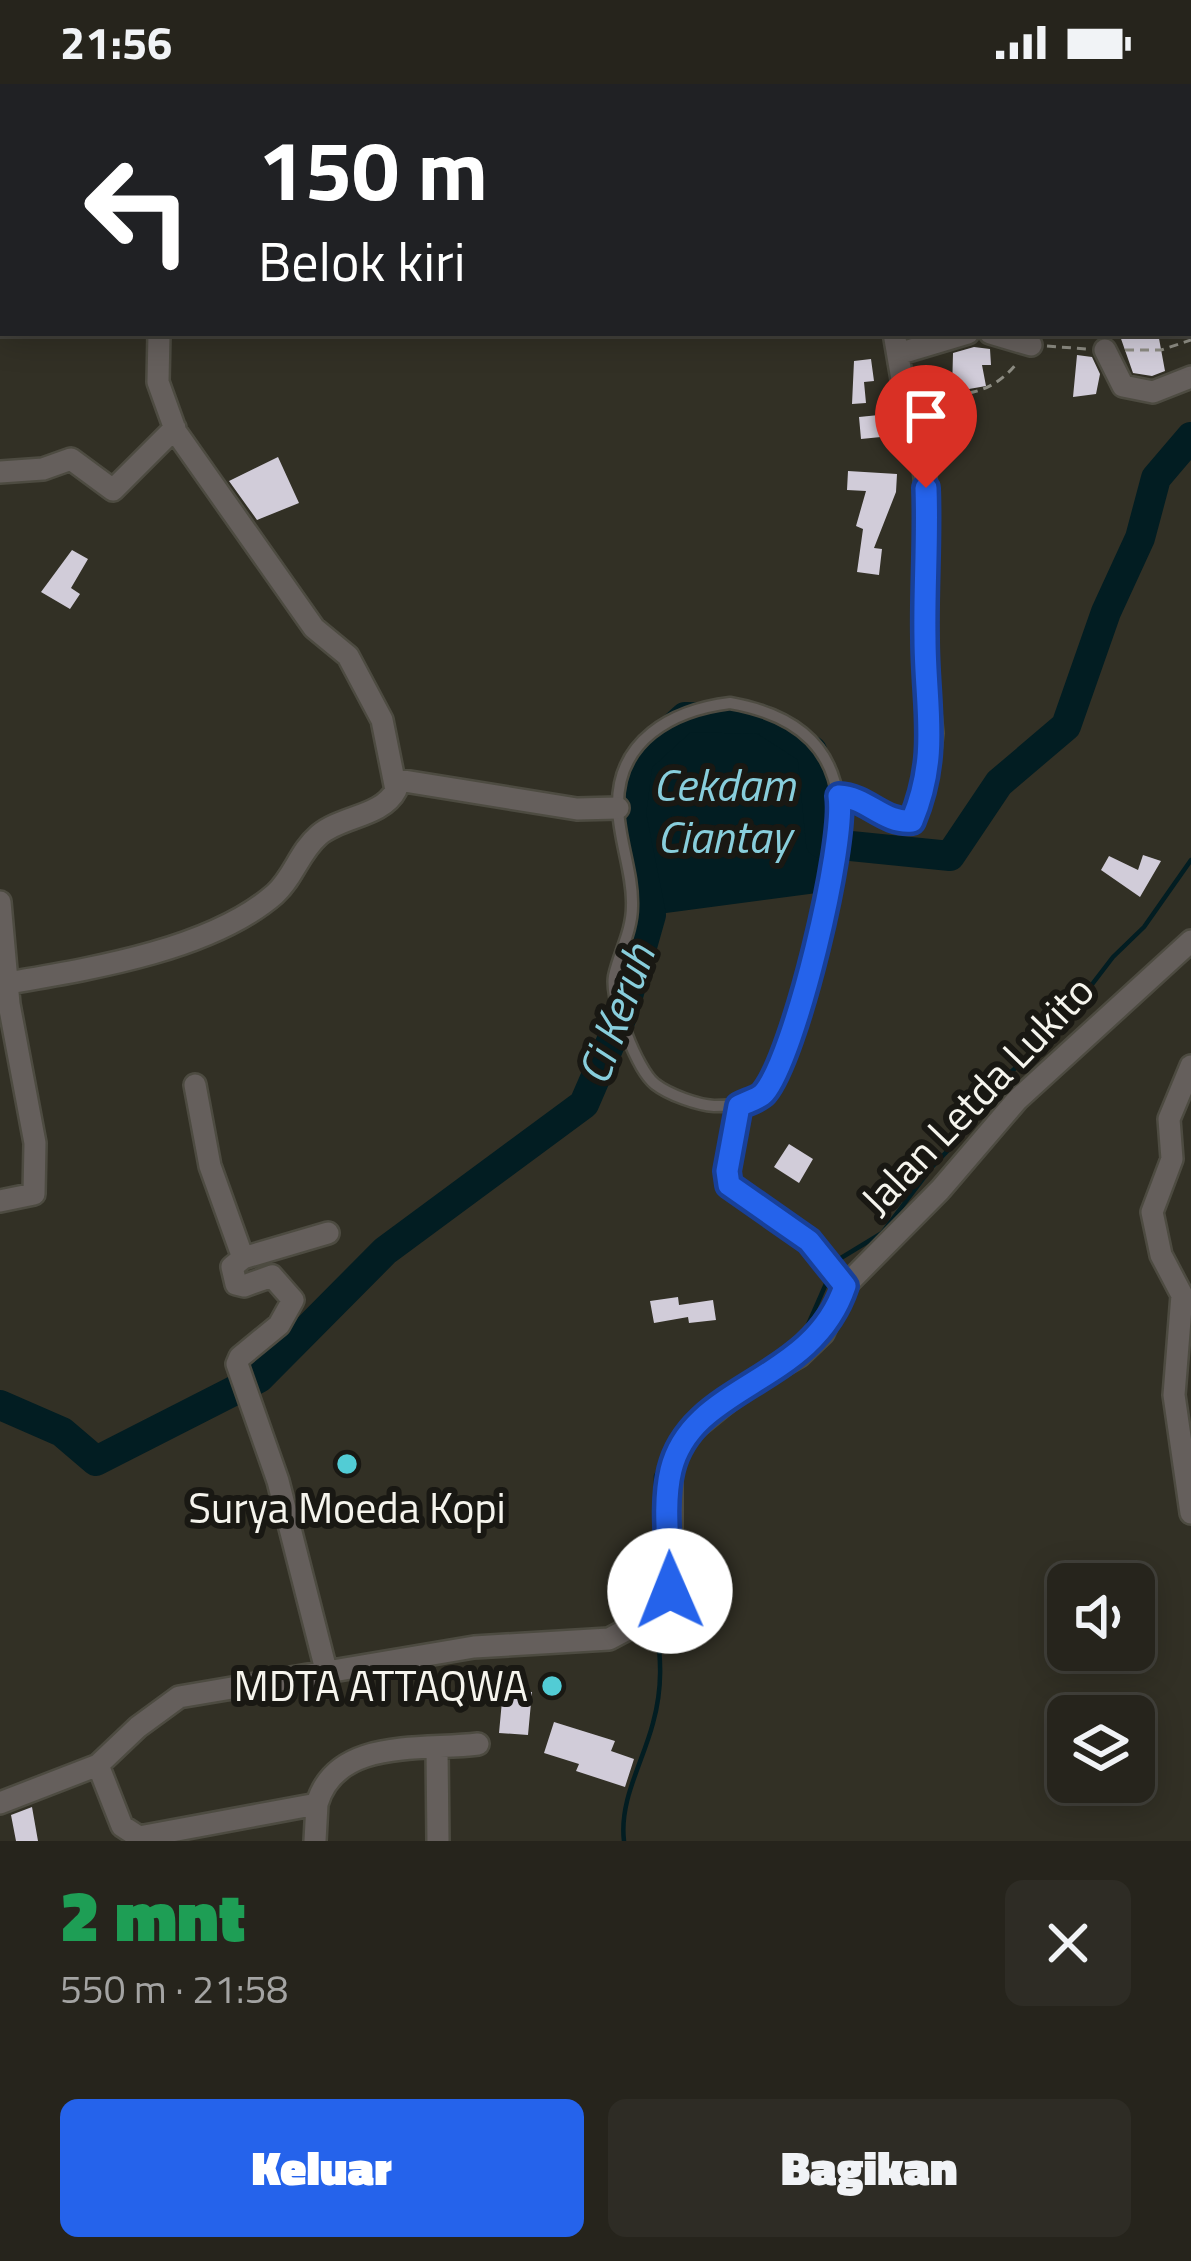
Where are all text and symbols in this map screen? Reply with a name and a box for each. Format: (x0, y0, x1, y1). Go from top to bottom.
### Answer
text: 21:56 (60, 8, 172, 76)
text: 150 m (258, 105, 488, 233)
icon: left (60, 132, 216, 288)
text: Belok kiri (258, 220, 465, 302)
pin (875, 365, 977, 488)
icon: arrive (893, 383, 959, 449)
water label: Cekdam Ciantay (653, 750, 796, 870)
water label: Ci Keruh (558, 933, 672, 1093)
street label: Jalan Letda Lukito (845, 960, 1108, 1229)
marker: Surya Moeda Kopi (334, 1451, 360, 1477)
place label: Surya Moeda Kopi (188, 1475, 506, 1539)
position arrow (607, 1528, 733, 1654)
map controls (1047, 1563, 1155, 1803)
button: sound (1047, 1563, 1155, 1671)
place label: MDTA ATTAQWA (233, 1653, 528, 1717)
marker: MDTA ATTAQWA (539, 1673, 565, 1699)
button: layers (1047, 1695, 1155, 1803)
text: 2 mnt (60, 1859, 245, 1969)
button: close (1005, 1880, 1131, 2006)
text: 550 m · 21:58 (60, 1959, 288, 2018)
button: Keluar (60, 2099, 584, 2237)
button: Bagikan (608, 2099, 1131, 2237)

